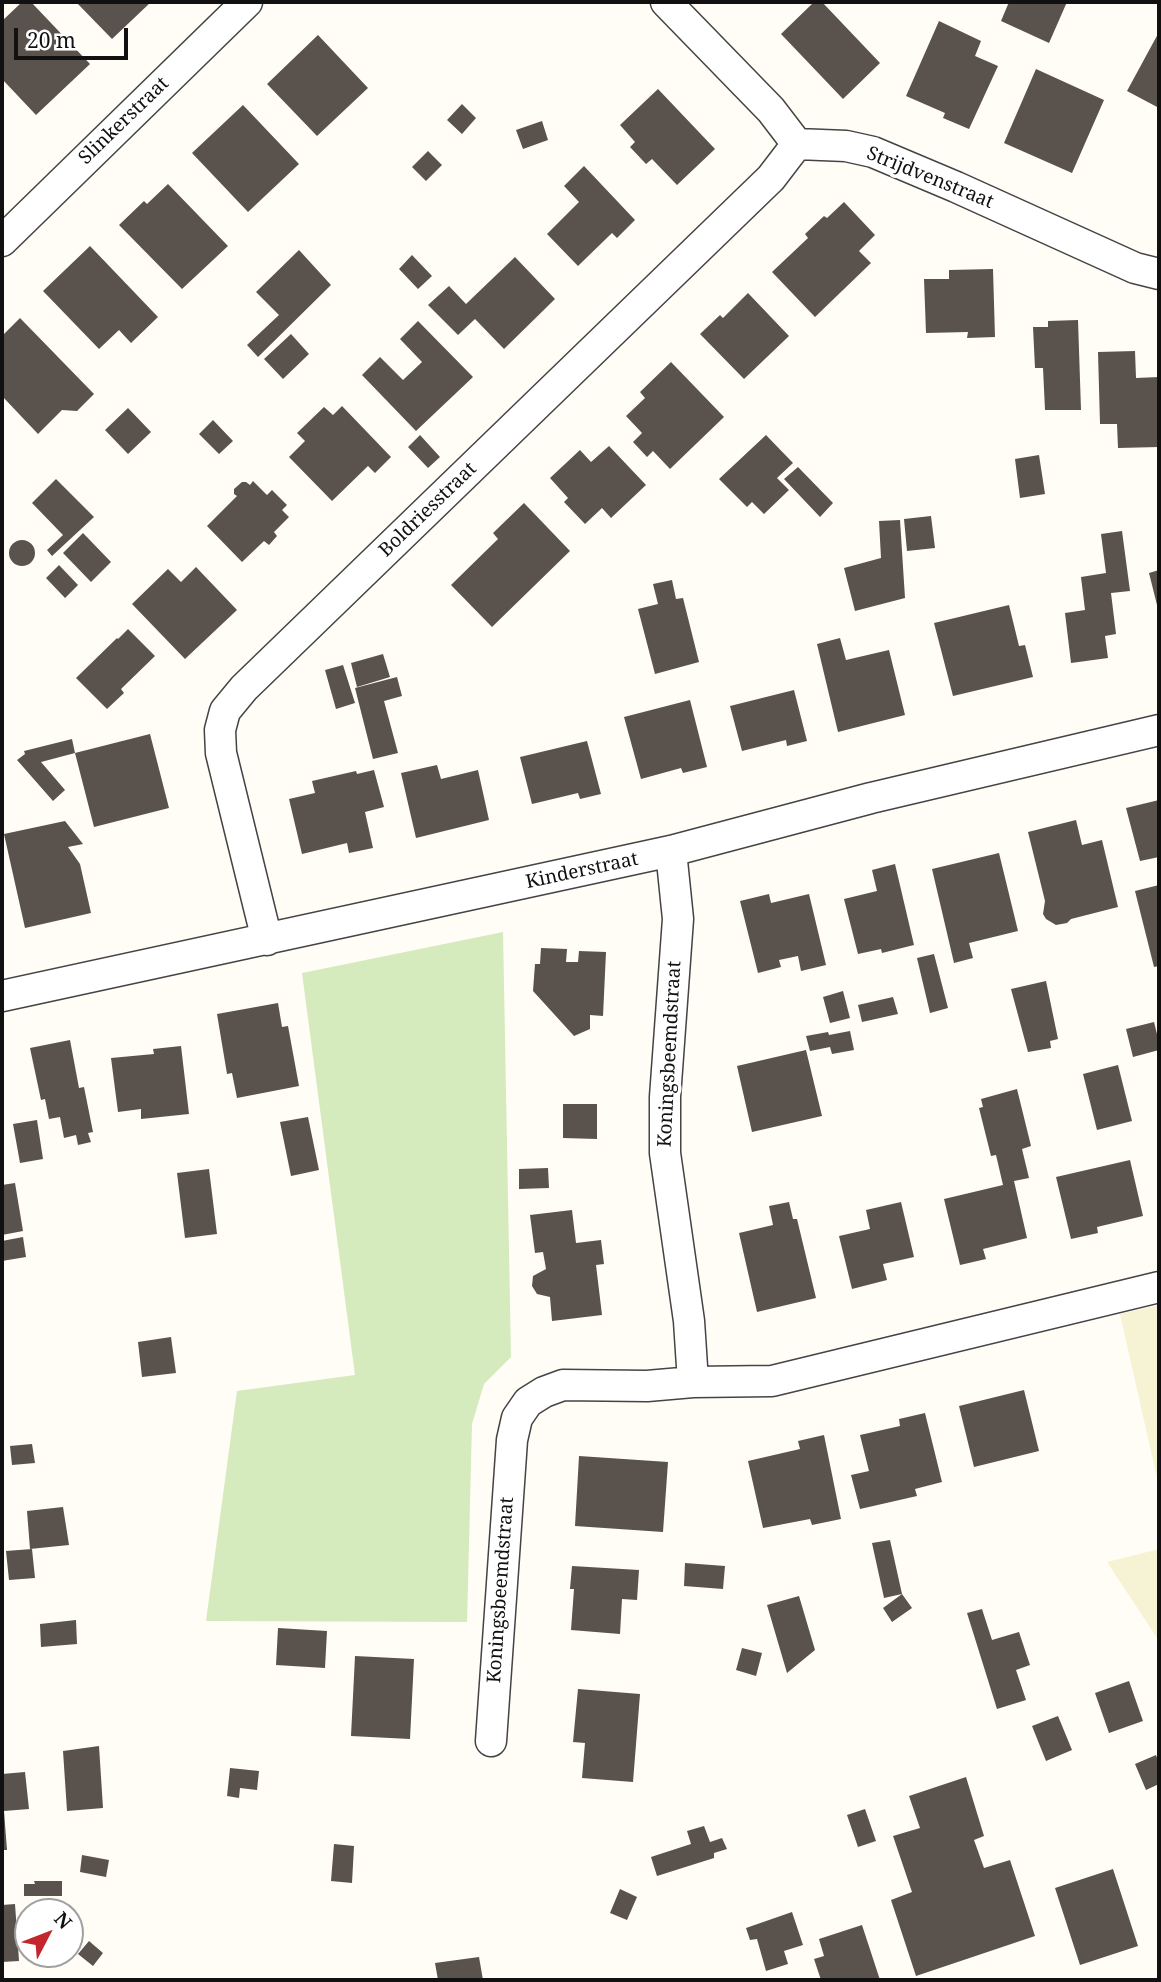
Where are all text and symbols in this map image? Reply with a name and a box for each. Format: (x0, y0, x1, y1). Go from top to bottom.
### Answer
scale bar (18, 14, 131, 58)
text: 20 m (27, 26, 76, 54)
street label: Slinkerstraat (74, 72, 174, 170)
street label: Strijdvenstraat (863, 142, 997, 214)
street label: Boldriesstraat (375, 458, 481, 562)
street label: Kinderstraat (524, 848, 640, 894)
street label: Koningsbeemdstraat (654, 960, 686, 1148)
street label: Koningsbeemdstraat (483, 1496, 519, 1684)
north arrow (14, 1898, 84, 1968)
text: N (48, 1906, 78, 1935)

